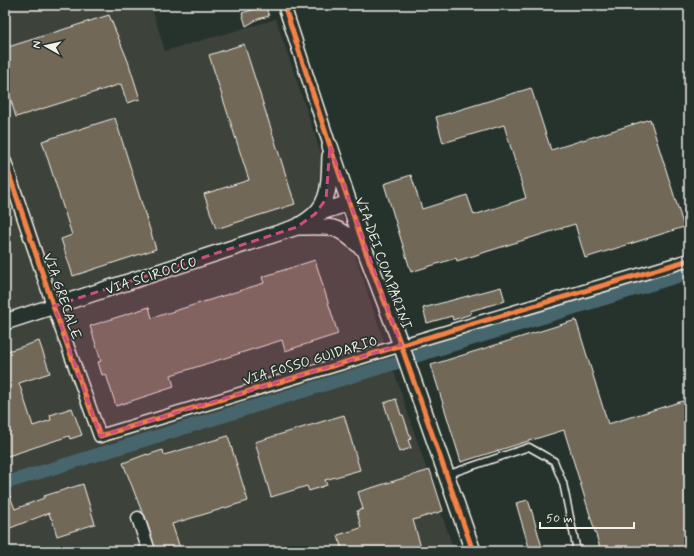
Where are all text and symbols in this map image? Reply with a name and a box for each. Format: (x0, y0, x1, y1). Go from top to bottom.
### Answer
north arrow (26, 26, 66, 66)
text: N (30, 40, 45, 49)
street label: VIA DEI COMPARINI (351, 195, 415, 332)
street label: VIA GRECALE (39, 251, 85, 342)
street label: VIA SCIROCCO (103, 253, 199, 299)
street label: VIA FOSSO GUIDARIO (241, 332, 380, 390)
scale bar (540, 504, 634, 530)
text: 50 m (546, 511, 573, 527)

